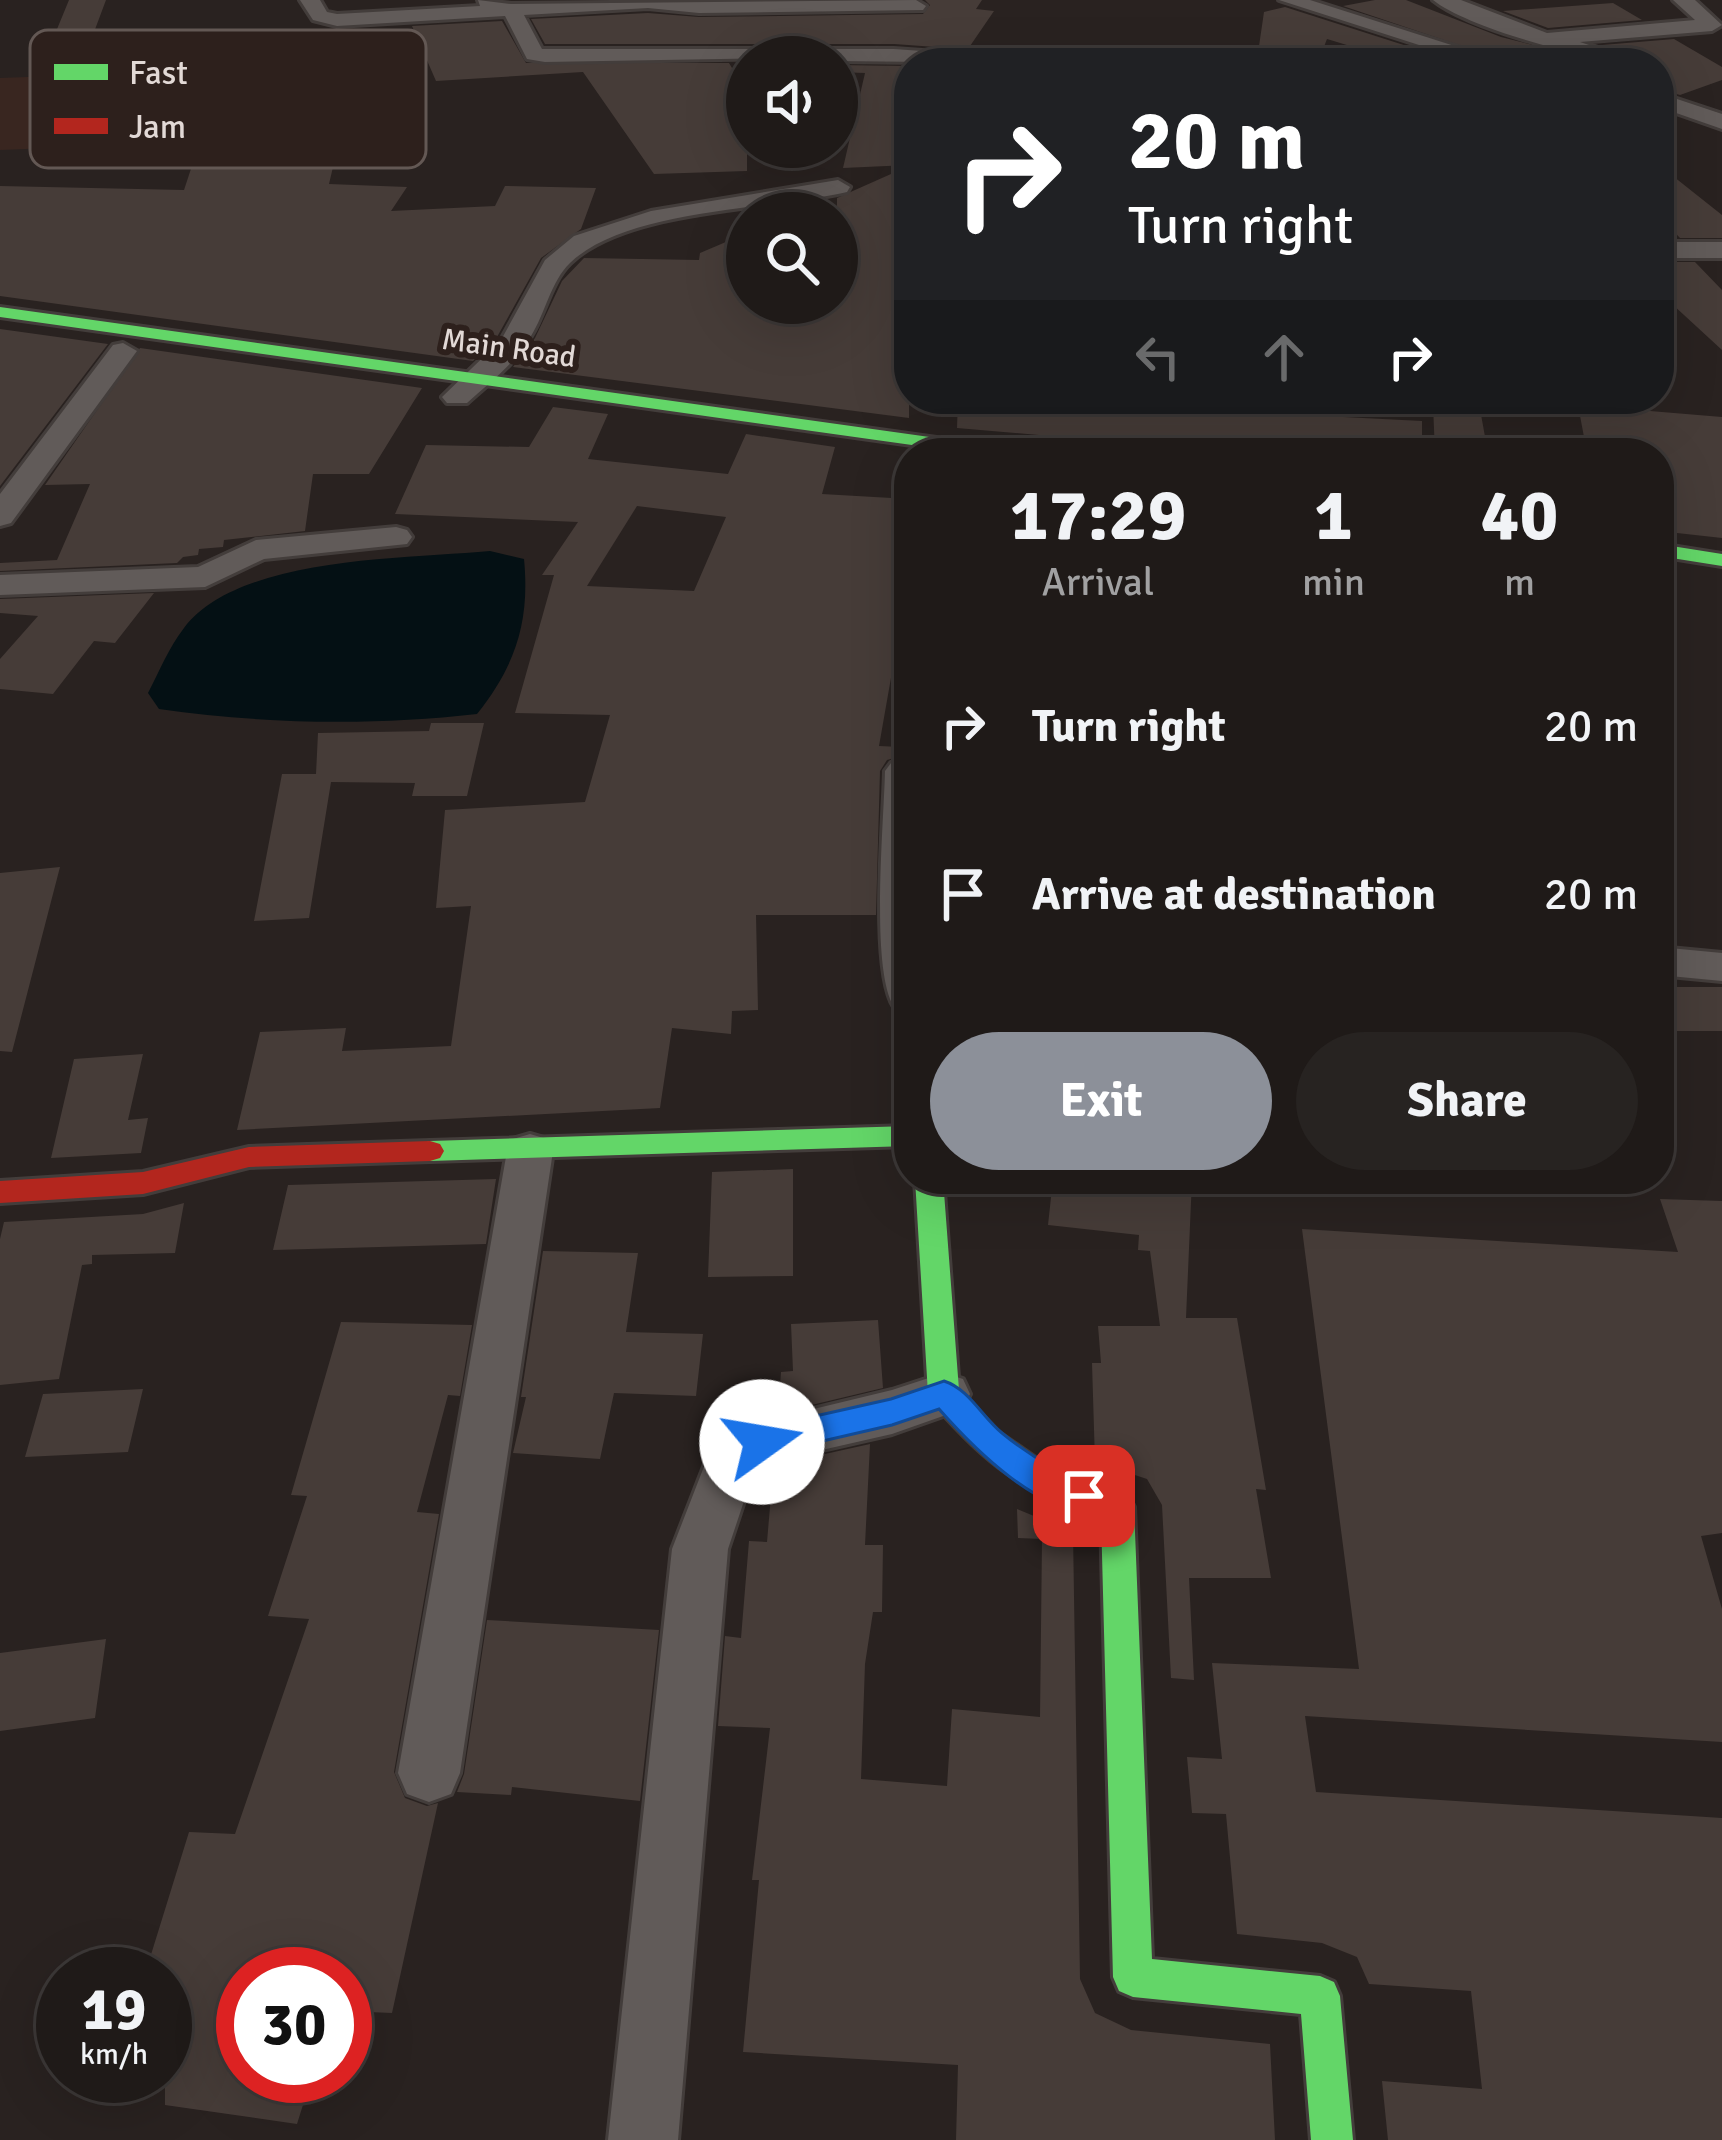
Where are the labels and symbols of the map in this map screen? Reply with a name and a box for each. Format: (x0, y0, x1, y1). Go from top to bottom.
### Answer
legend (30, 30, 426, 168)
text: Fast (129, 53, 188, 94)
text: Jam (129, 107, 186, 148)
street label: Main Road (440, 321, 578, 376)
position arrow (699, 1379, 825, 1505)
pin (1033, 1445, 1135, 1547)
speed limit sign: 30 (216, 1947, 372, 2103)

